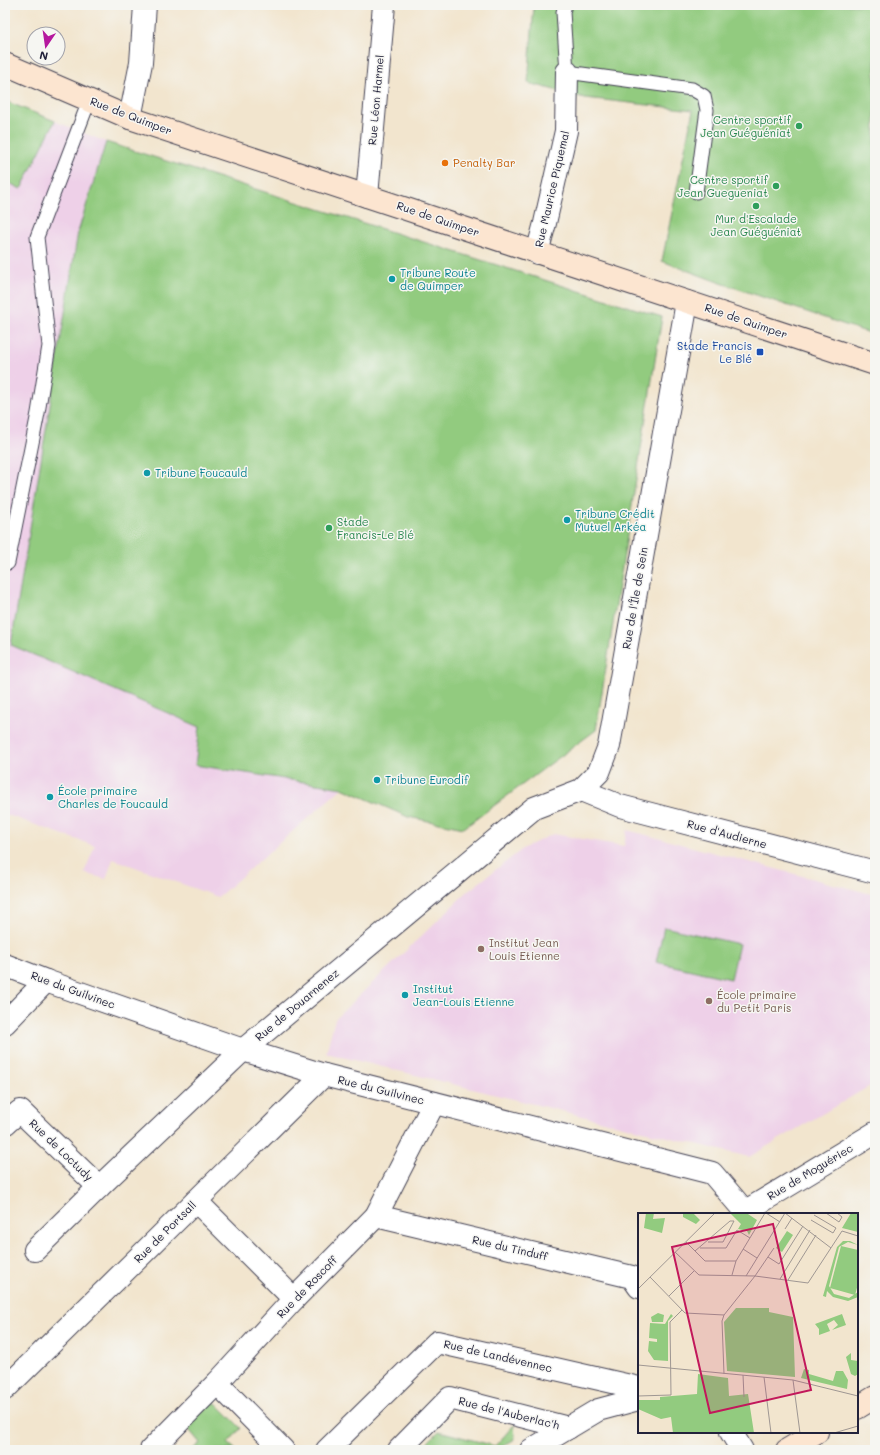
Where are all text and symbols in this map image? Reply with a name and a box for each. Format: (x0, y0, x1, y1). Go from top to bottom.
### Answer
north arrow (26, 26, 66, 66)
text: N (38, 48, 49, 64)
street label: Rue Léon Harmel (364, 54, 387, 146)
street label: Rue de Quimper (88, 93, 174, 138)
place label: Centre sportif Jean Guéguéniat (700, 112, 792, 140)
marker: Centre sportif Jean Guéguéniat (794, 121, 804, 131)
street label: Rue Maurice Piquemal (531, 129, 572, 249)
place label: Penalty Bar (453, 155, 516, 170)
marker: Penalty Bar (440, 158, 450, 168)
place label: Centre sportif Jean Guegueniat (677, 172, 769, 200)
marker: Centre sportif Jean Guegueniat (771, 181, 781, 191)
street label: Rue de Quimper (395, 197, 482, 240)
marker: Mur d'Escalade Jean Guéguéniat (751, 201, 761, 211)
place label: Mur d'Escalade Jean Guéguéniat (711, 211, 802, 239)
place label: Tribune Route de Quimper (400, 265, 476, 293)
marker: Tribune Route de Quimper (387, 274, 397, 284)
street label: Rue de Quimper (703, 299, 790, 342)
place label: Stade Francis Le Blé (677, 338, 752, 366)
marker: Stade Francis Le Blé (755, 347, 765, 357)
place label: Tribune Foucauld (155, 465, 247, 480)
marker: Tribune Foucauld (142, 468, 152, 478)
place label: Tribune Crédit Mutuel Arkéa (575, 506, 655, 534)
place label: Stade Francis-Le Blé (337, 514, 414, 542)
marker: Tribune Crédit Mutuel Arkéa (562, 515, 572, 525)
marker: Stade Francis-Le Blé (324, 523, 334, 533)
street label: Rue de l'Île de Sein (618, 546, 651, 650)
place label: Tribune Eurodif (385, 772, 469, 787)
marker: Tribune Eurodif (372, 775, 382, 785)
place label: École primaire Charles de Foucauld (58, 783, 168, 811)
marker: École primaire Charles de Foucauld (45, 792, 55, 802)
street label: Rue d'Audierne (686, 816, 769, 851)
place label: Institut Jean Louis Etienne (489, 935, 560, 963)
marker: Institut Jean Louis Etienne (476, 944, 486, 954)
street label: Rue de Douarnenez (252, 965, 342, 1044)
street label: Rue du Guilvinec (29, 967, 117, 1012)
place label: Institut Jean-Louis Etienne (413, 981, 515, 1009)
place label: École primaire du Petit Paris (717, 987, 797, 1015)
marker: Institut Jean-Louis Etienne (400, 990, 410, 1000)
marker: École primaire du Petit Paris (704, 996, 714, 1006)
street label: Rue du Guilvinec (336, 1072, 426, 1108)
street label: Rue de Loctudy (26, 1115, 97, 1184)
street label: Rue de Moguériec (764, 1140, 855, 1203)
street label: Rue de Portsall (130, 1197, 199, 1266)
inset map (638, 1213, 858, 1433)
street label: Rue du Tinduff (471, 1232, 550, 1264)
street label: Rue de Roscoff (273, 1252, 341, 1321)
street label: Rue de Landévennec (442, 1336, 554, 1375)
street label: Rue de l'Auberlac'h (457, 1393, 561, 1432)

